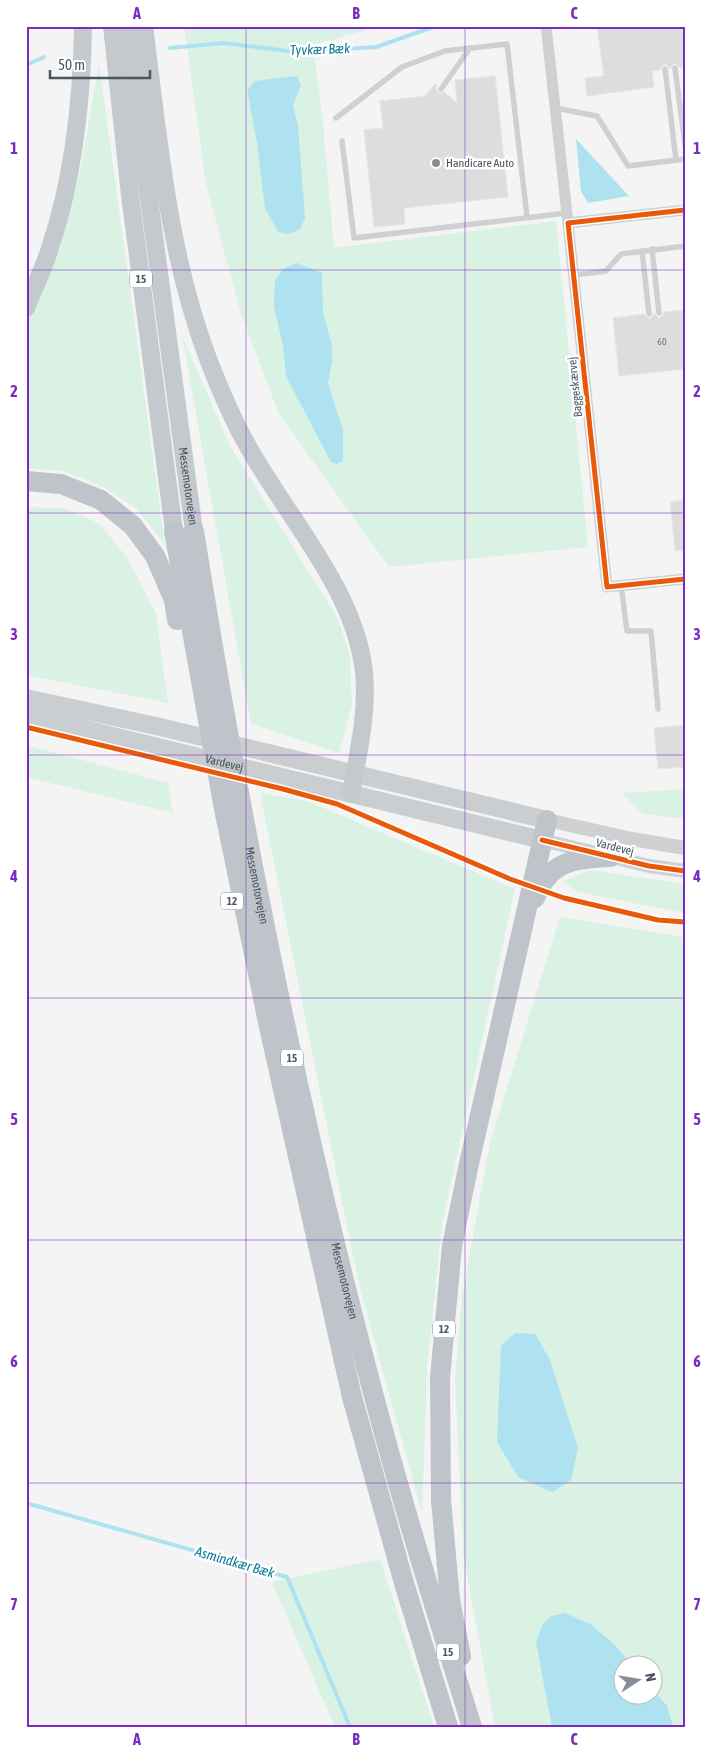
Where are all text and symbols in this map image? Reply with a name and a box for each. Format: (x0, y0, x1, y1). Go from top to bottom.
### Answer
text: A (132, 4, 141, 22)
text: B (352, 4, 360, 22)
text: C (570, 4, 578, 22)
water label: Tyvkær Bæk (290, 40, 351, 58)
scale bar (50, 48, 150, 80)
text: 50 m (58, 56, 85, 73)
text: 1 (10, 139, 18, 157)
text: 1 (693, 139, 701, 157)
place label: Handicare Auto (446, 156, 514, 170)
marker: Handicare Auto (430, 157, 442, 169)
road number: 15 (130, 270, 152, 288)
house number: 60 (657, 336, 667, 347)
street label: Baggeskærvej (565, 356, 585, 418)
text: 2 (10, 382, 18, 400)
text: 2 (693, 382, 701, 400)
street label: Messemotorvejen (176, 446, 200, 526)
text: 3 (10, 625, 18, 643)
text: 3 (693, 625, 701, 643)
street label: Vardevej (204, 752, 245, 774)
street label: Vardevej (595, 836, 635, 858)
street label: Messemotorvejen (242, 846, 271, 925)
text: 4 (9, 867, 18, 885)
text: 4 (692, 867, 701, 885)
road number: 12 (221, 892, 243, 909)
road number: 15 (281, 1050, 303, 1066)
text: 5 (10, 1110, 18, 1128)
text: 5 (693, 1110, 701, 1128)
street label: Messemotorvejen (328, 1241, 361, 1321)
road number: 12 (433, 1320, 455, 1338)
text: 6 (10, 1352, 18, 1370)
text: 6 (693, 1352, 701, 1370)
water label: Asmindkær Bæk (193, 1543, 277, 1581)
text: 7 (10, 1595, 18, 1613)
text: 7 (693, 1595, 701, 1613)
road number: 15 (437, 1644, 459, 1660)
north arrow (614, 1656, 664, 1706)
text: N (642, 1672, 659, 1683)
text: A (132, 1730, 141, 1748)
text: B (352, 1730, 360, 1748)
text: C (570, 1730, 578, 1748)

